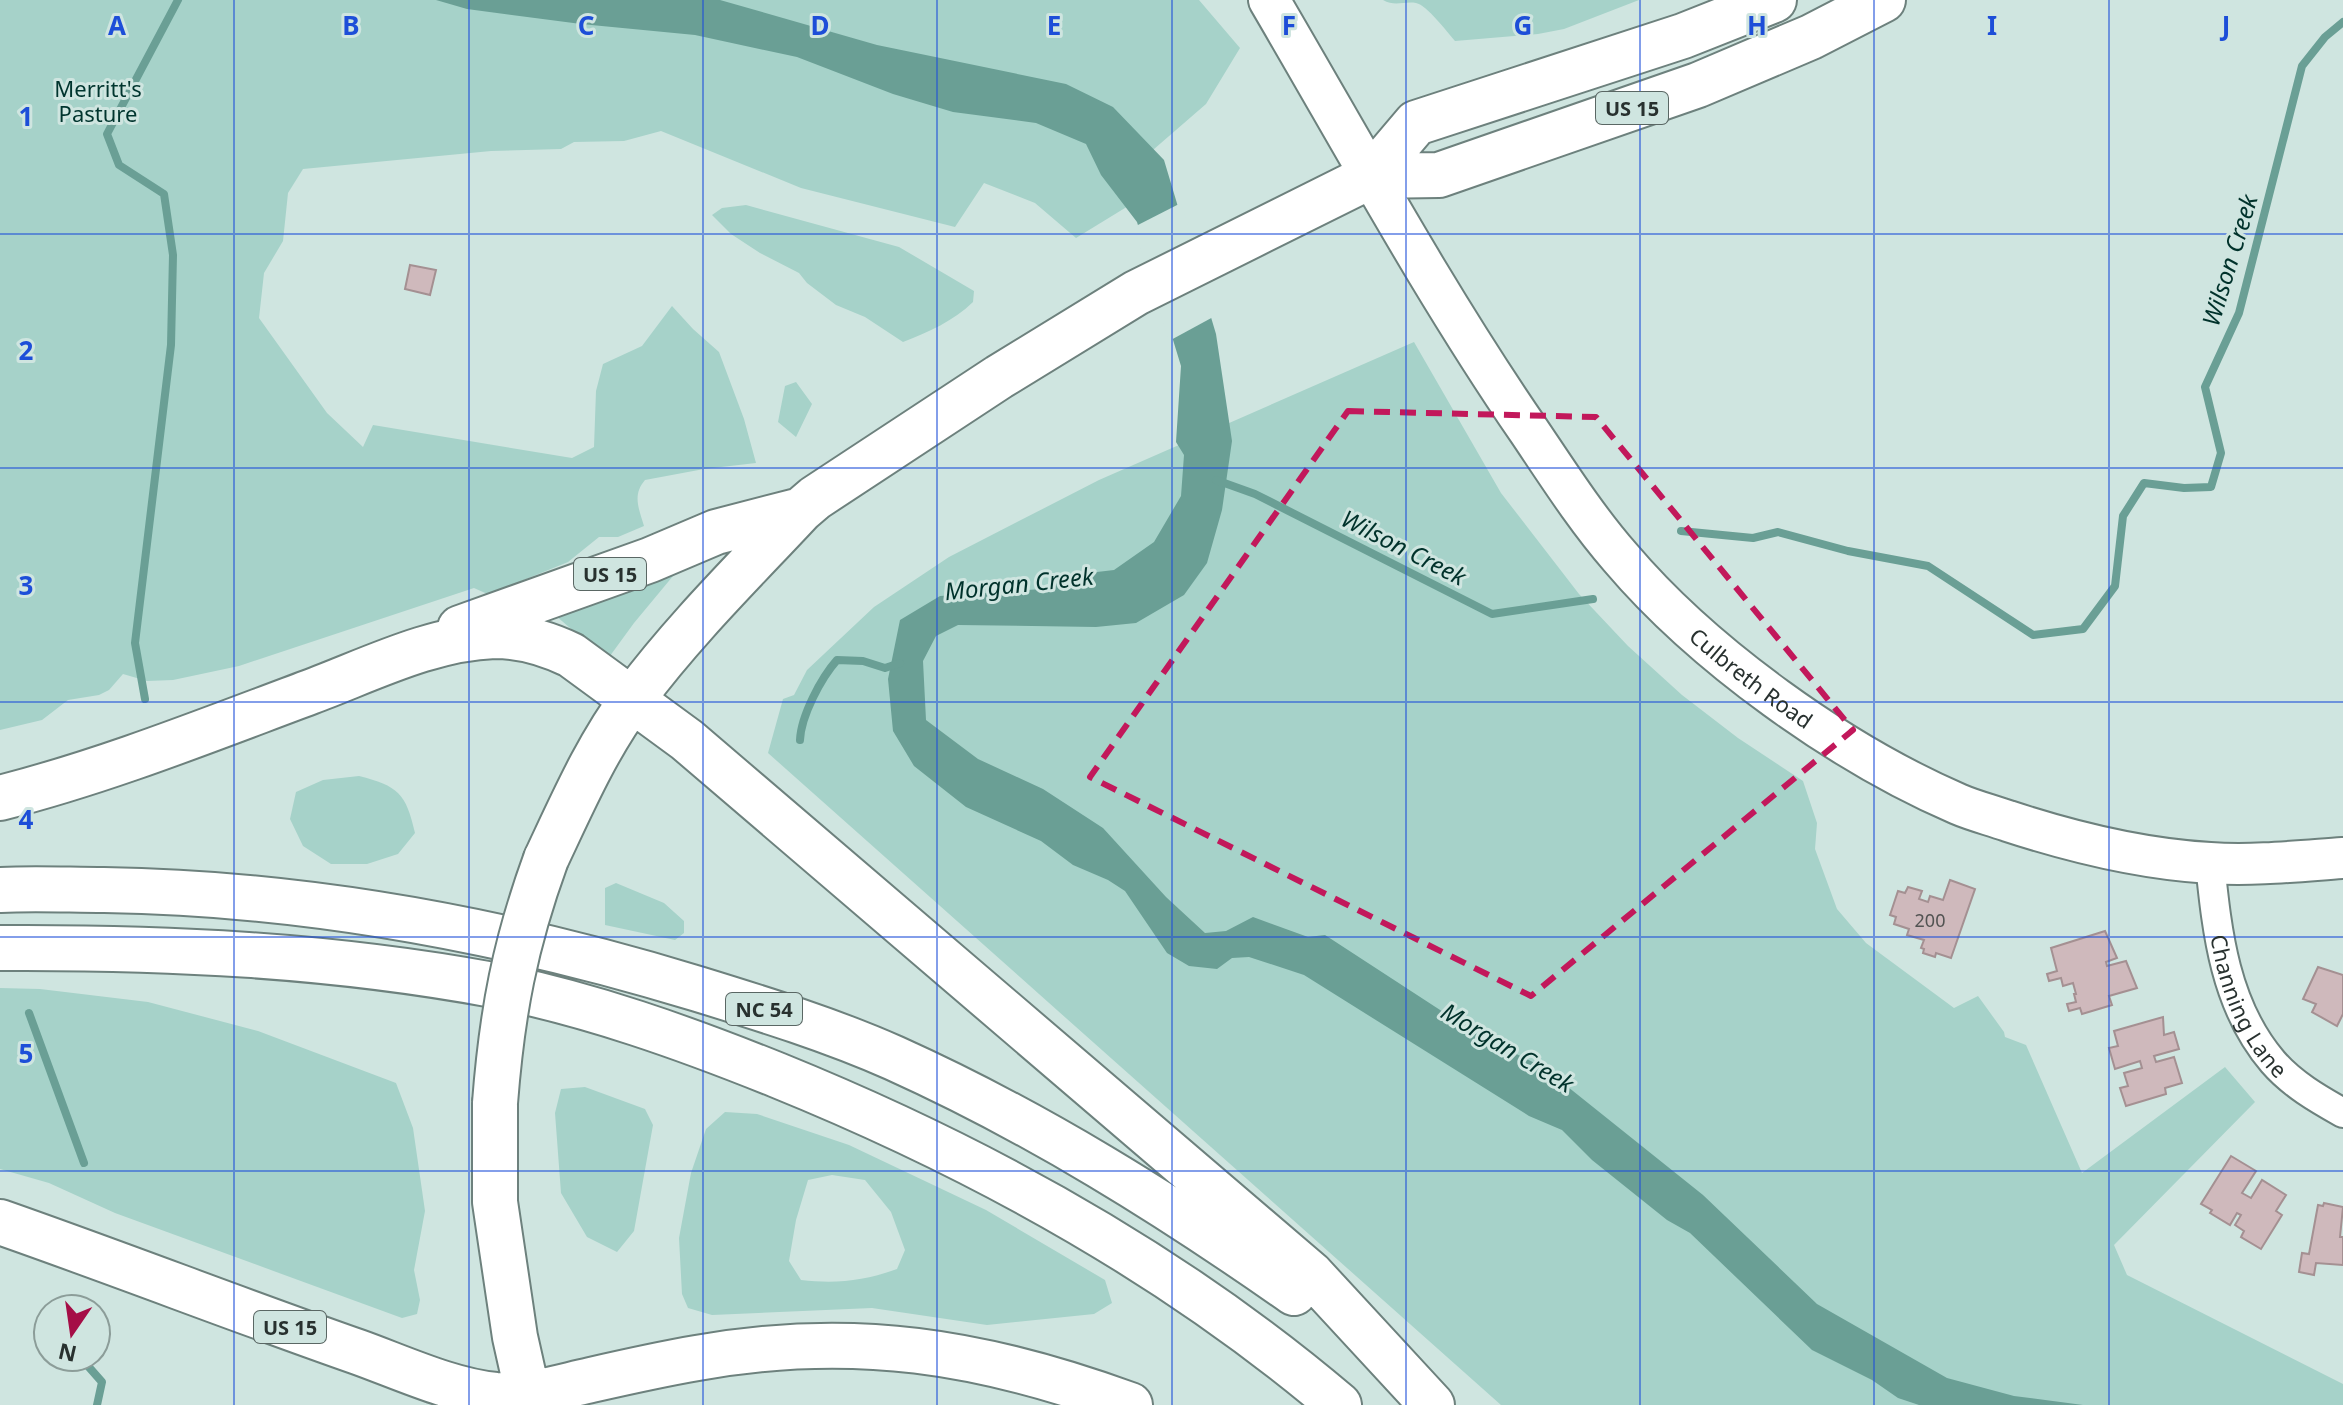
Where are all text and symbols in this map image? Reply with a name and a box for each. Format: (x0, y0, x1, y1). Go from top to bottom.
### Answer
text: A (108, 7, 126, 43)
text: B (342, 7, 360, 43)
text: C (578, 7, 594, 43)
text: D (810, 7, 830, 43)
text: E (1047, 7, 1061, 43)
text: F (1282, 7, 1296, 43)
text: G (1514, 7, 1532, 43)
text: H (1747, 7, 1767, 43)
text: I (1987, 7, 1997, 43)
text: J (2220, 7, 2230, 43)
park label: Merritt's Pasture (54, 73, 142, 128)
road number: US 15 (1596, 92, 1668, 124)
text: 1 (19, 98, 33, 134)
water label: Wilson Creek (2193, 189, 2265, 330)
text: 2 (19, 332, 34, 368)
water label: Wilson Creek (1336, 501, 1473, 593)
road number: US 15 (574, 558, 646, 590)
water label: Morgan Creek (943, 559, 1096, 607)
text: 3 (19, 567, 33, 603)
street label: Culbreth Road (1684, 621, 1819, 735)
text: 4 (19, 801, 34, 837)
house number: 200 (1915, 908, 1945, 932)
street label: Channing Lane (2204, 932, 2294, 1084)
road number: NC 54 (726, 993, 802, 1025)
water label: Morgan Creek (1435, 994, 1582, 1100)
text: 5 (19, 1035, 33, 1071)
north arrow (32, 1293, 112, 1373)
road number: US 15 (254, 1311, 326, 1343)
text: N (55, 1337, 79, 1370)

